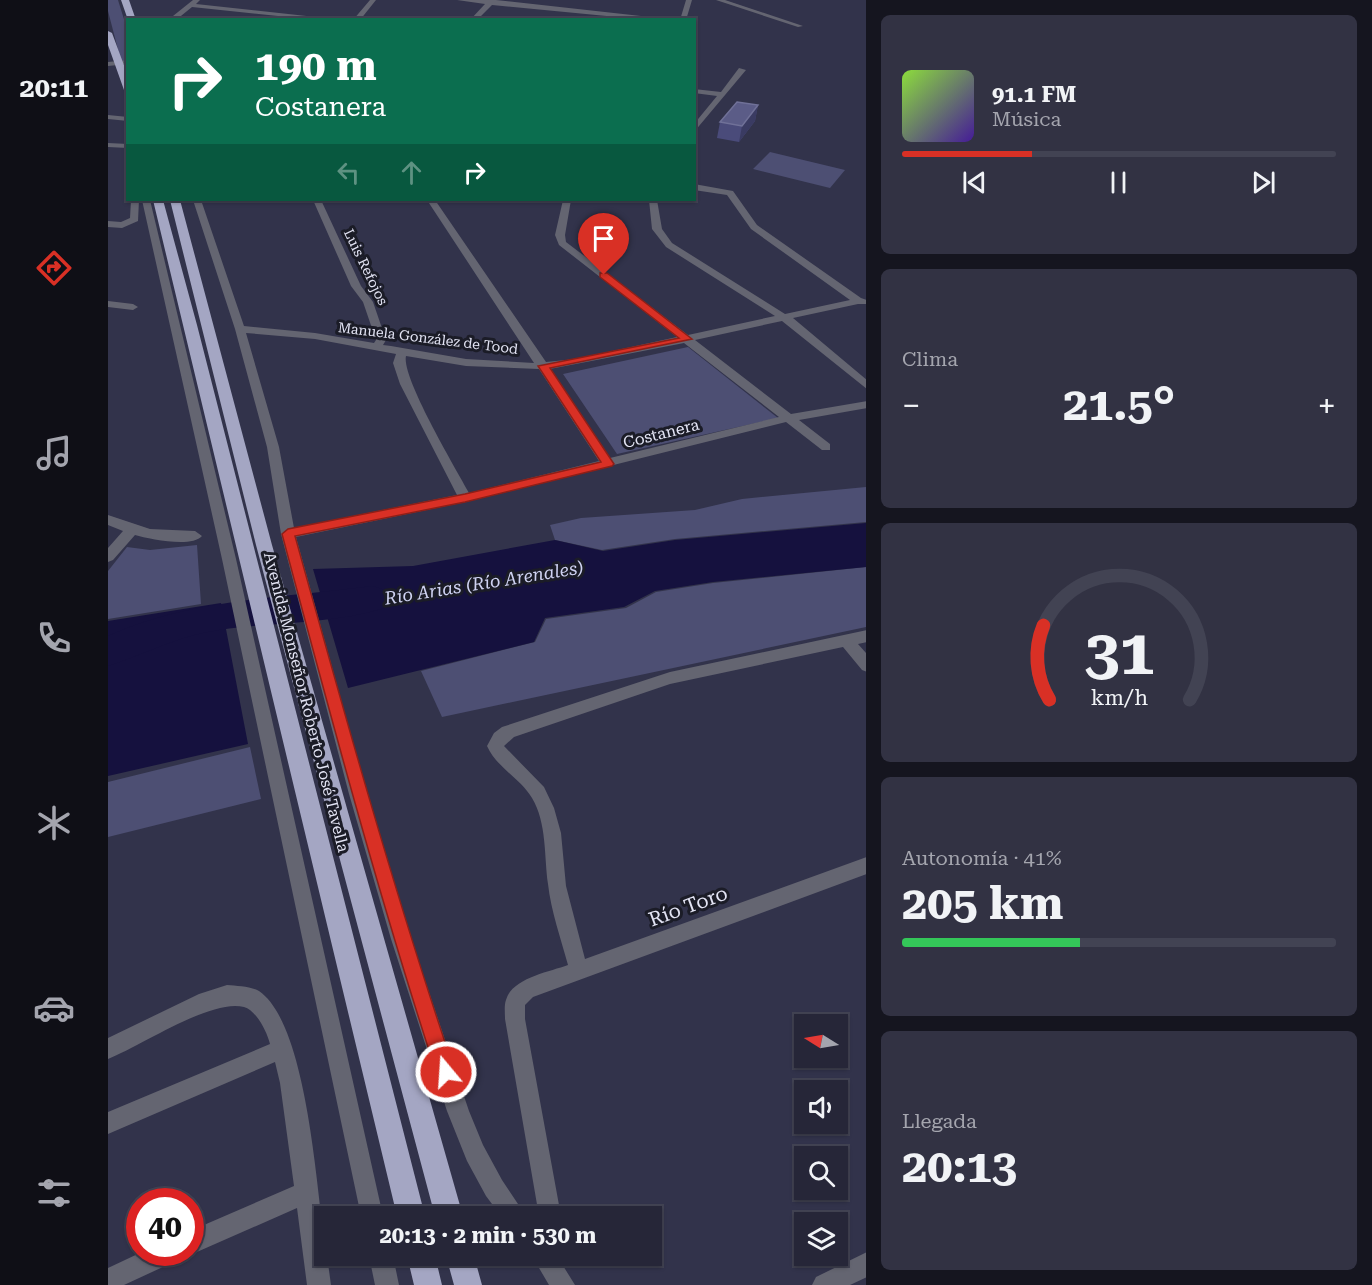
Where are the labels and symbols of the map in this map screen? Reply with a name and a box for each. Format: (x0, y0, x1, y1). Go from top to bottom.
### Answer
pin (578, 213, 629, 275)
street label: Luis Refojos (341, 226, 391, 308)
street label: Manuela González de Tood (337, 319, 519, 357)
street label: Costanera (621, 415, 701, 452)
street label: Avenida Monseñor Roberto José Tavella (260, 550, 353, 854)
water label: Río Arias (Río Arenales) (382, 556, 585, 609)
street label: Río Toro (645, 881, 731, 931)
north arrow (794, 1014, 848, 1068)
position arrow (414, 1040, 478, 1104)
speed limit sign: 40 (126, 1188, 204, 1266)

